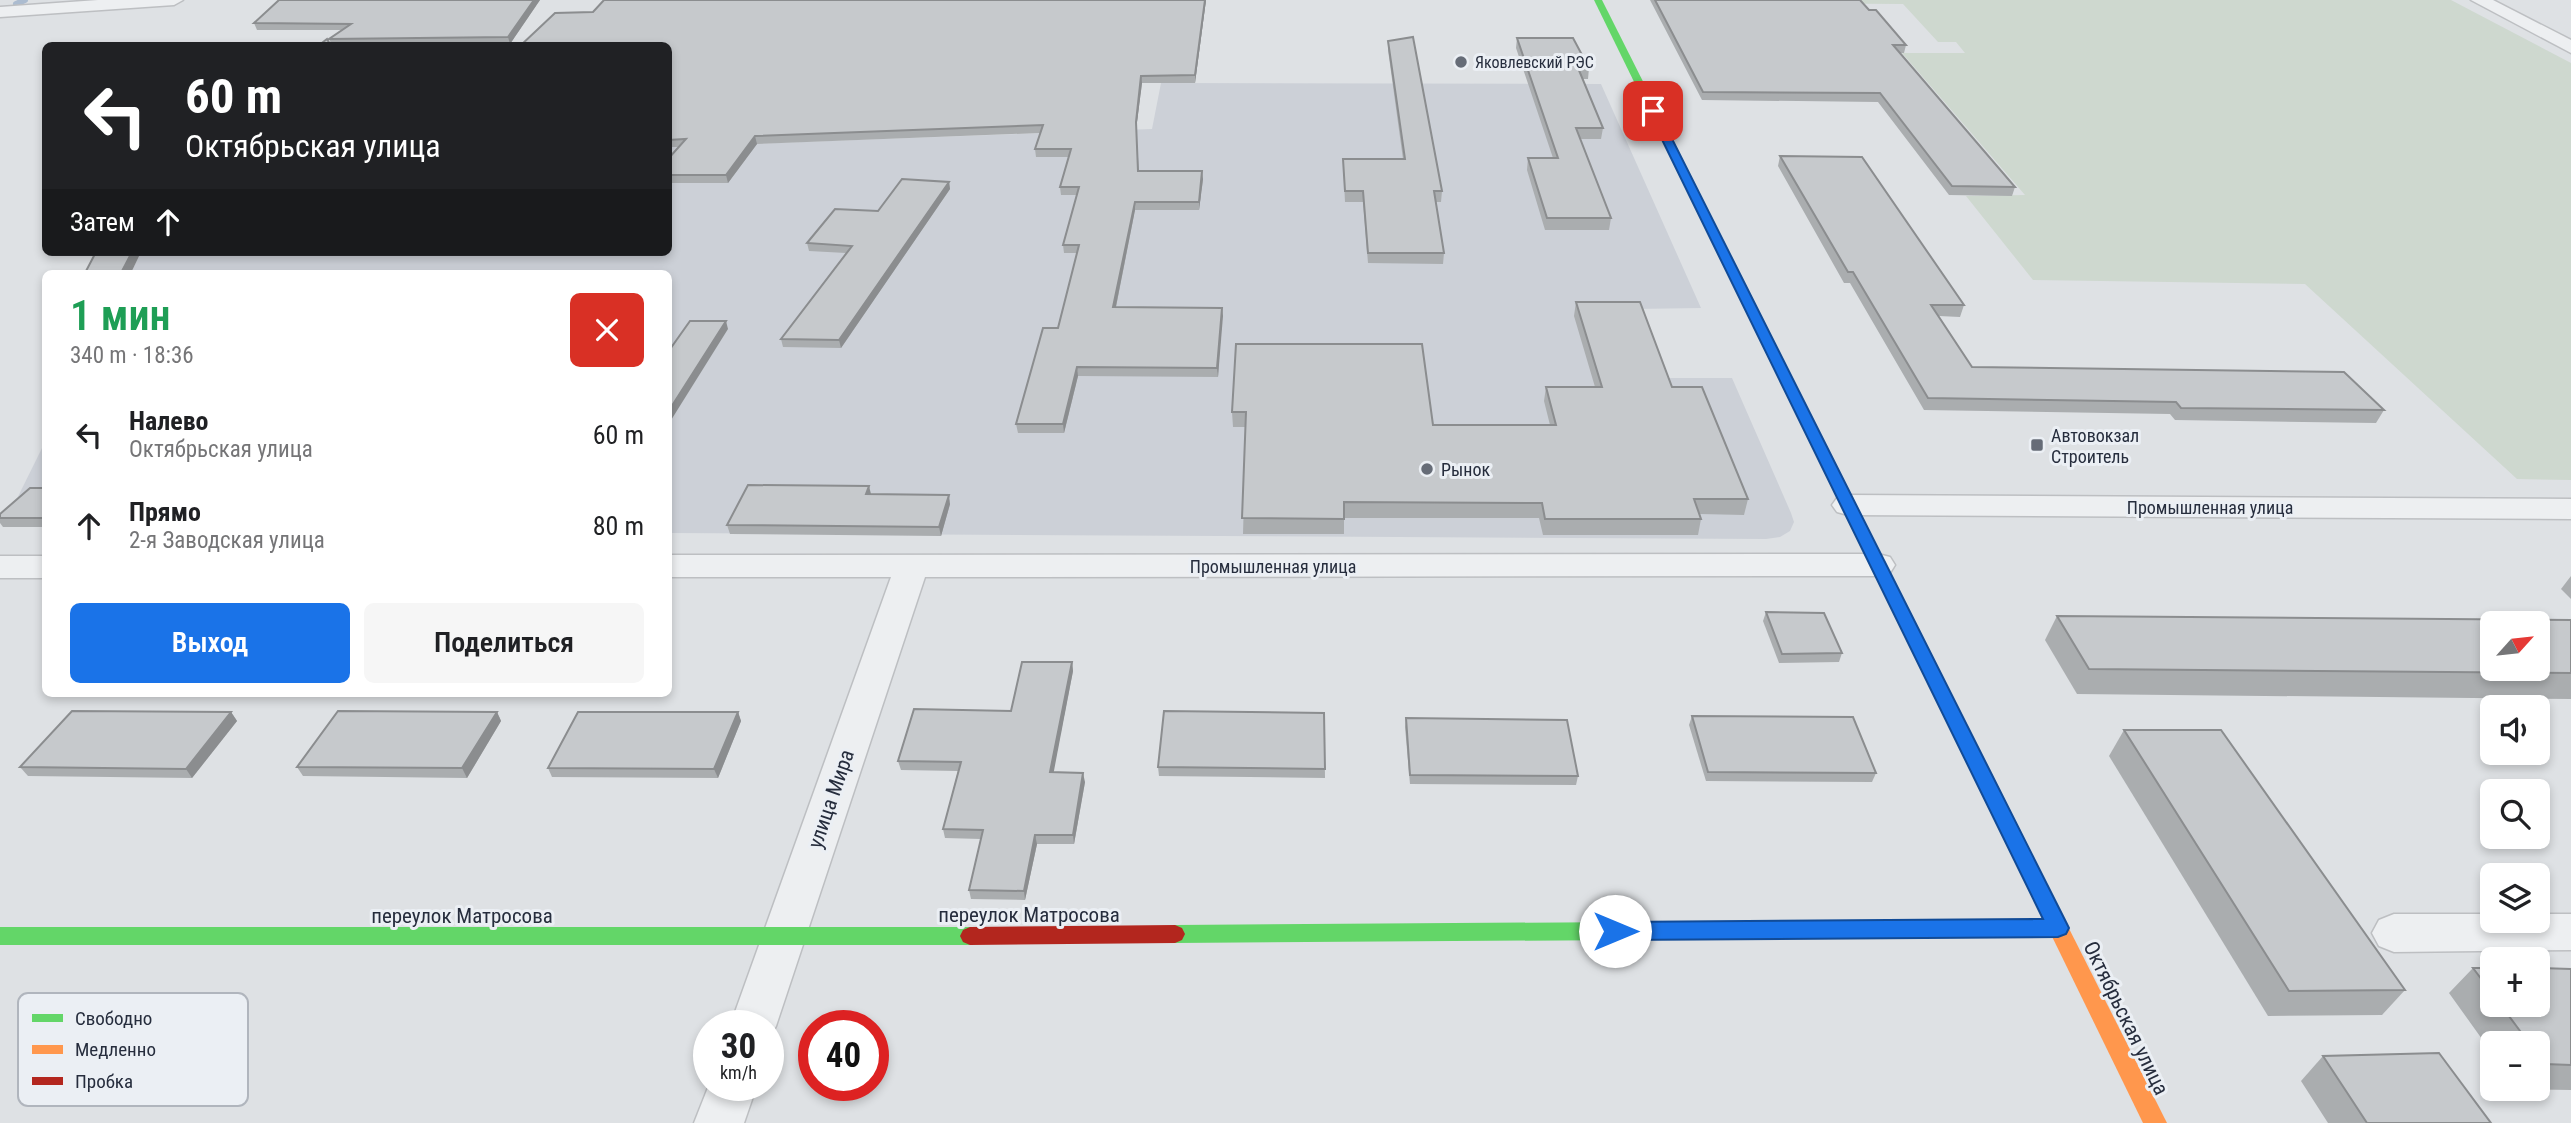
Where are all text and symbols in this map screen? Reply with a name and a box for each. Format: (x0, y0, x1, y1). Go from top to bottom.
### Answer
place label: Яковлевский РЭС (1475, 53, 1594, 72)
marker: Яковлевский РЭС (1453, 54, 1469, 70)
text: 60 m (185, 68, 282, 125)
icon: left (70, 70, 161, 161)
pin (1623, 81, 1683, 141)
icon: arrive (1634, 92, 1672, 130)
text: Октябрьская улица (185, 127, 441, 165)
icon: ahead (149, 203, 187, 241)
text: Затем (70, 207, 135, 237)
text: 1 мин (70, 291, 171, 340)
button: close (570, 293, 644, 367)
text: 340 m · 18:36 (70, 342, 194, 369)
text: Налево (129, 406, 209, 436)
icon: left (70, 416, 108, 454)
text: 60 m (593, 420, 644, 450)
place label: Автовокзал Строитель (2051, 425, 2139, 467)
text: Октябрьская улица (129, 436, 313, 463)
marker: Автовокзал Строитель (2029, 437, 2045, 453)
place label: Рынок (1441, 459, 1490, 480)
marker: Рынок (1419, 461, 1435, 477)
text: Прямо (129, 497, 201, 527)
street label: Промышленная улица (2127, 497, 2293, 518)
icon: ahead (70, 507, 108, 545)
text: 80 m (593, 511, 644, 541)
text: 2-я Заводская улица (129, 527, 325, 554)
street label: Промышленная улица (1190, 556, 1356, 577)
button: Выход (70, 603, 350, 683)
button: Поделиться (364, 603, 644, 683)
north arrow (2480, 611, 2550, 681)
map controls (2480, 611, 2550, 1101)
button: sound (2480, 695, 2550, 765)
street label: улица Мира (803, 747, 859, 851)
button: search (2480, 779, 2550, 849)
button: layers (2480, 863, 2550, 933)
position arrow (1578, 894, 1652, 968)
street label: переулок Матросова (938, 903, 1120, 927)
street label: переулок Матросова (371, 904, 553, 928)
street label: Октябрьская улица (2078, 937, 2174, 1099)
button: + (2480, 947, 2550, 1017)
legend (18, 993, 248, 1106)
text: Свободно (75, 1007, 152, 1030)
speed limit sign: 40 (798, 1010, 889, 1101)
text: 30 (721, 1026, 756, 1067)
button: − (2480, 1031, 2550, 1101)
text: Медленно (75, 1038, 156, 1061)
text: km/h (720, 1062, 757, 1083)
text: Пробка (75, 1070, 133, 1093)

